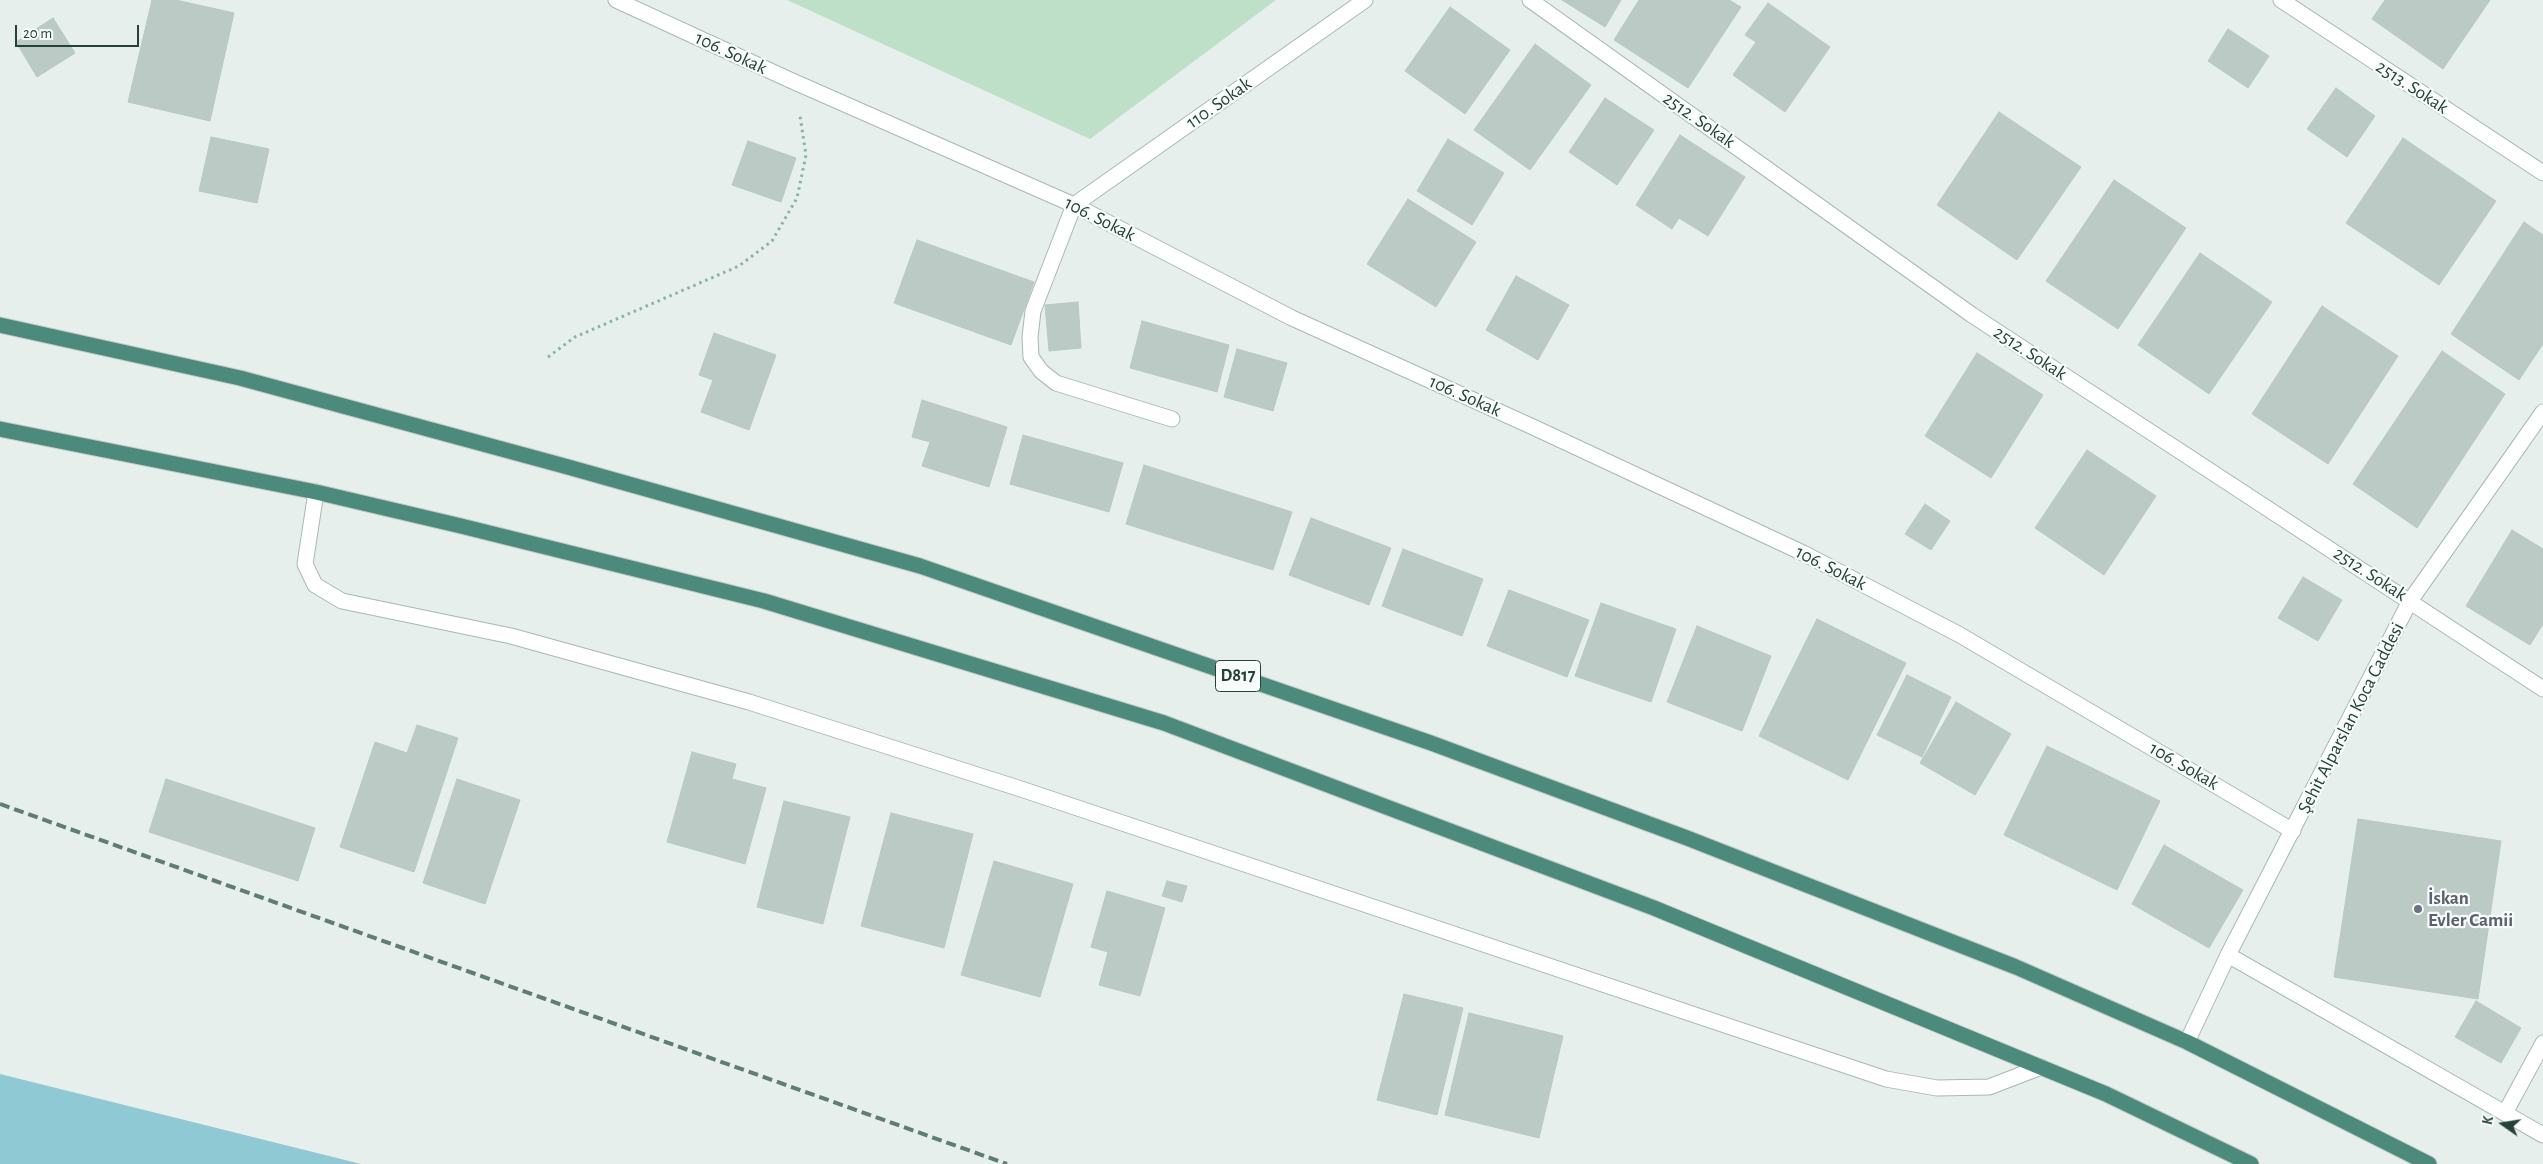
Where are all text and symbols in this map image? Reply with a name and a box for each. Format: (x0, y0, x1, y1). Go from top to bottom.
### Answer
scale bar (18, 15, 141, 47)
text: 20 m (23, 26, 52, 41)
street label: 106. Sokak (691, 26, 771, 80)
street label: 2513. Sokak (2371, 55, 2453, 119)
street label: 110. Sokak (1182, 72, 1256, 134)
street label: 2512. Sokak (1659, 87, 1739, 153)
street label: 106. Sokak (1061, 191, 1139, 247)
street label: 2512. Sokak (1989, 321, 2071, 385)
street label: 106. Sokak (1425, 370, 1505, 422)
street label: 106. Sokak (1792, 540, 1870, 596)
street label: 2512. Sokak (2329, 542, 2411, 606)
street label: Şehit Alparslan Koca Caddesi (2293, 619, 2409, 817)
road number: D817 (1216, 660, 1260, 691)
street label: 106. Sokak (2145, 737, 2223, 795)
place label: İskan Evler Camii (2428, 887, 2513, 931)
marker: İskan Evler Camii (2412, 903, 2424, 915)
north arrow (2478, 1099, 2528, 1149)
text: K (2481, 1115, 2496, 1126)

